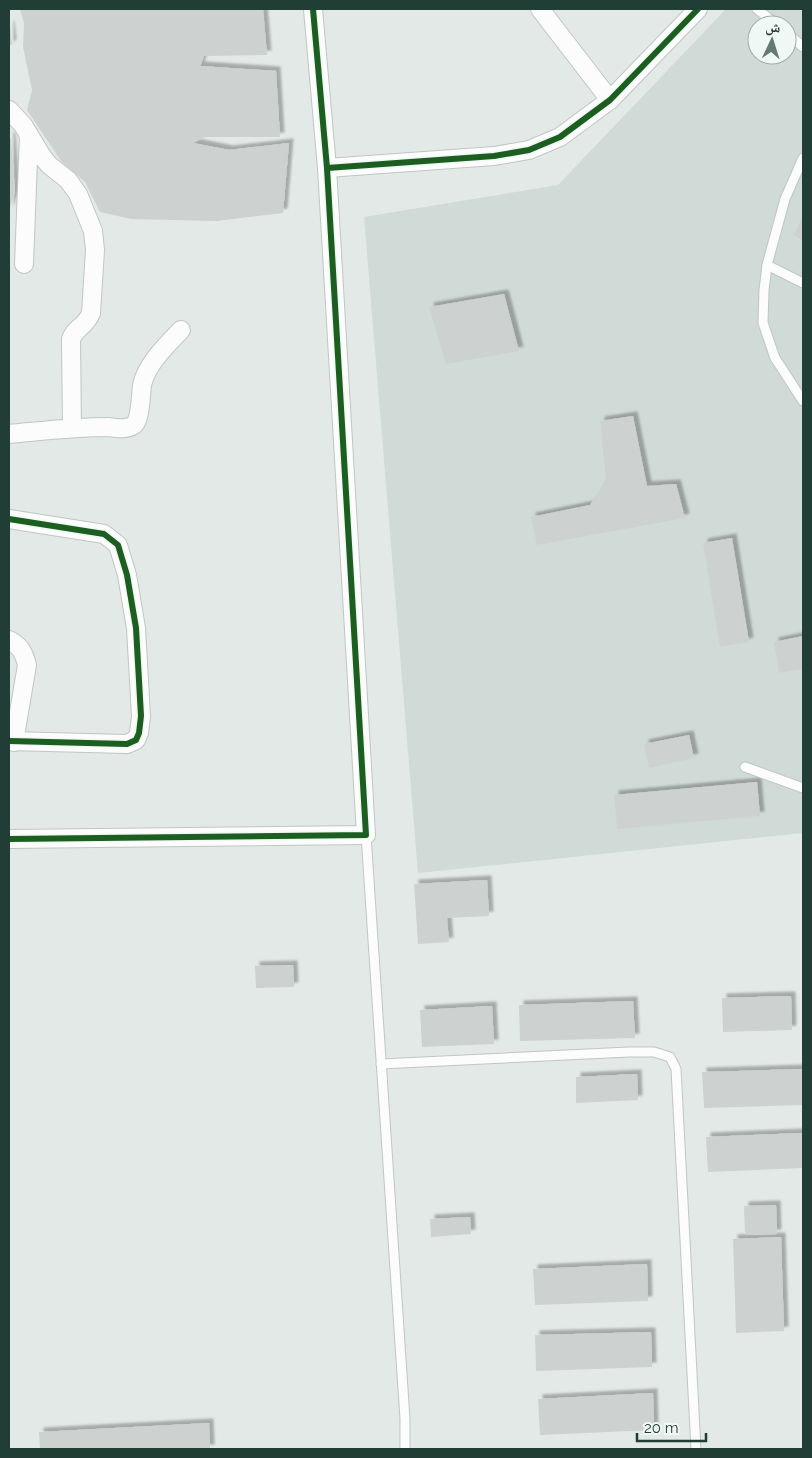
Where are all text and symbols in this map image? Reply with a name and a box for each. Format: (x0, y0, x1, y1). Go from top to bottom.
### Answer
north arrow (747, 15, 797, 65)
text: ش (765, 19, 781, 37)
scale bar (637, 1410, 706, 1442)
text: 20 m (644, 1419, 679, 1437)

